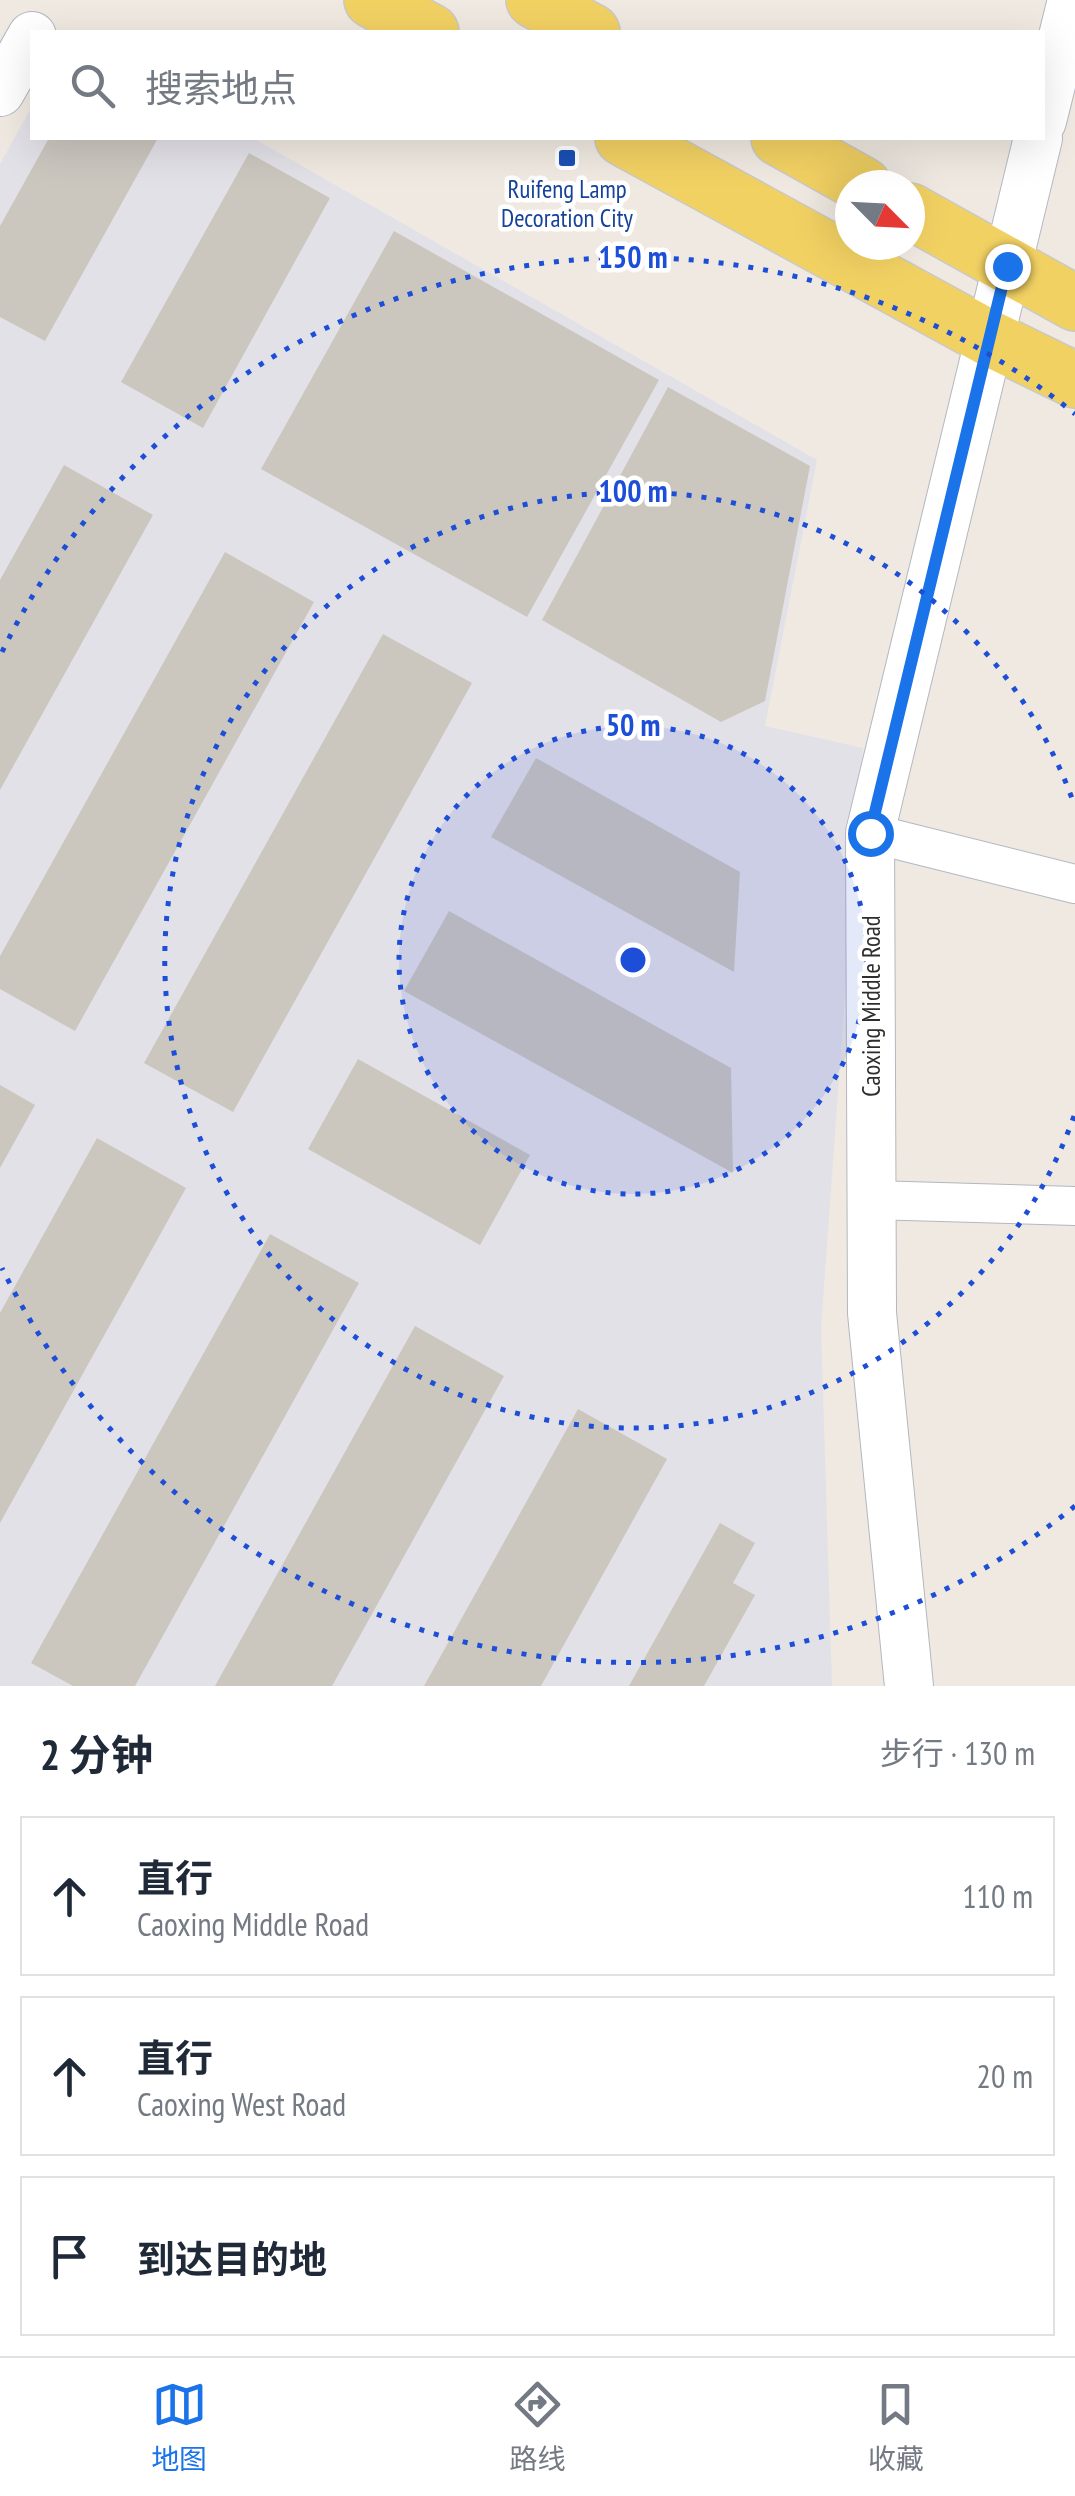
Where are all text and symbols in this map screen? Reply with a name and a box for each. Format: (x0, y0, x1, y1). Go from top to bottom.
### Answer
search box (30, 30, 1045, 140)
icon: search (65, 58, 120, 113)
text: 搜索地点 (145, 63, 297, 112)
marker: Ruifeng Lamp Decoration City (556, 147, 578, 169)
north arrow (835, 170, 925, 260)
place label: Ruifeng Lamp Decoration City (501, 173, 633, 234)
text: 150 m (598, 237, 668, 276)
route end (985, 244, 1031, 290)
text: 100 m (598, 471, 668, 510)
text: 50 m (606, 705, 660, 744)
route start (848, 811, 894, 857)
street label: Caoxing Middle Road (855, 915, 887, 1097)
centre of rings (615, 942, 651, 978)
text: 2 分钟 (40, 1727, 153, 1782)
text: 步行 · 130 m (880, 1732, 1035, 1774)
text: 直行 (137, 1853, 213, 1902)
icon: ahead (42, 1869, 97, 1924)
text: 110 m (962, 1875, 1033, 1917)
text: Caoxing Middle Road (137, 1903, 369, 1945)
text: 直行 (137, 2033, 213, 2082)
icon: ahead (42, 2049, 97, 2104)
text: 20 m (977, 2055, 1033, 2097)
text: Caoxing West Road (137, 2083, 346, 2125)
icon: arrive (42, 2229, 97, 2284)
text: 到达目的地 (137, 2234, 327, 2283)
tab: 地图 (151, 2377, 207, 2477)
tab: 路线 (509, 2377, 566, 2477)
tab: 收藏 (868, 2377, 924, 2477)

